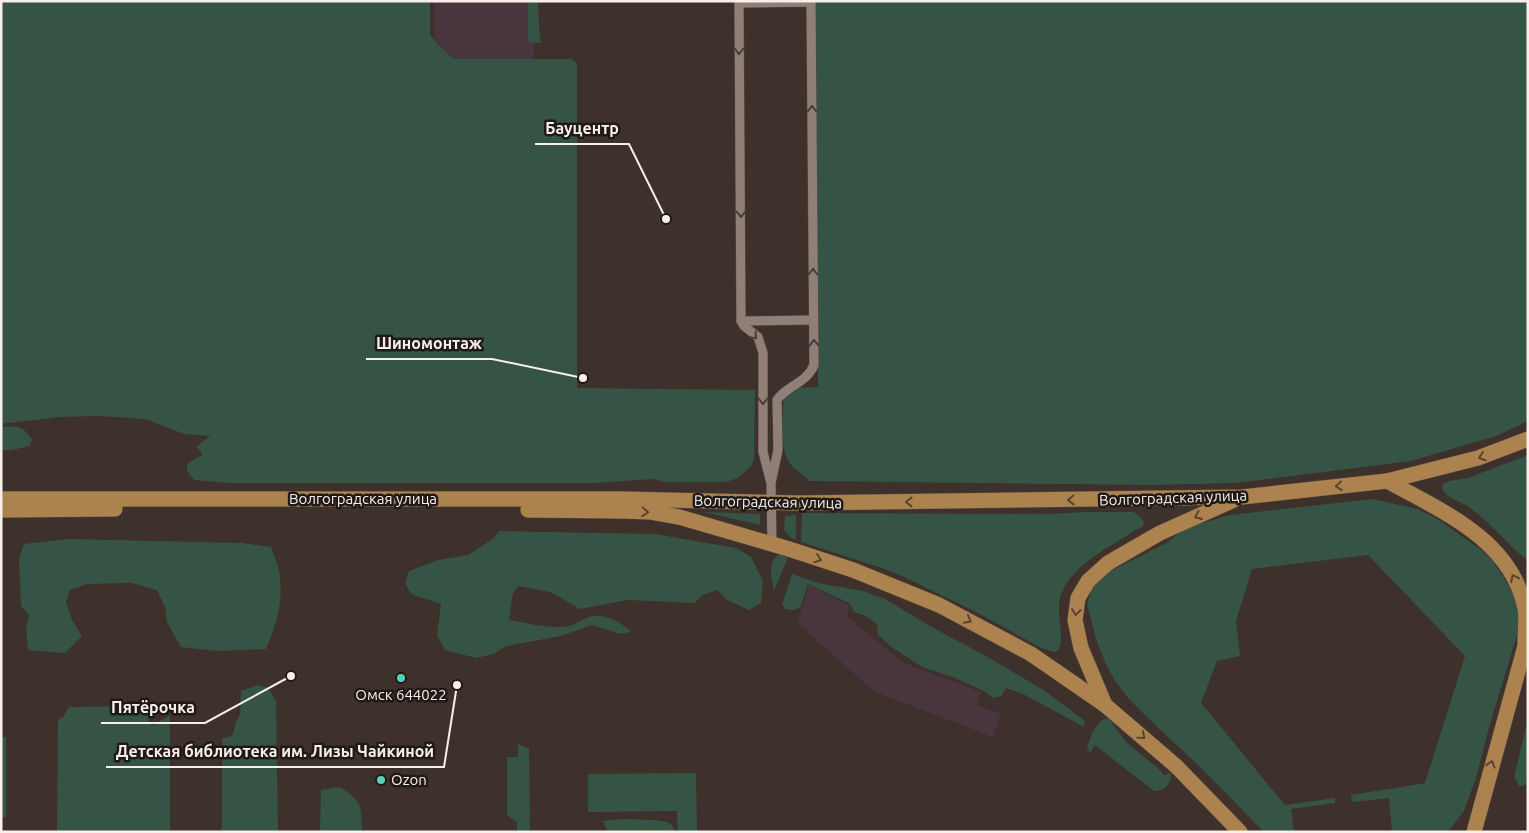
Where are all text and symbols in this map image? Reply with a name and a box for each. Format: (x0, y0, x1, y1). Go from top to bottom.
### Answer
one-way arrow (734, 48, 744, 56)
one-way arrow (807, 105, 817, 112)
callout: Бауцентр (535, 113, 629, 144)
text: Бауцентр (545, 119, 619, 137)
one-way arrow (735, 210, 746, 218)
one-way arrow (808, 267, 818, 275)
callout: Шиномонтаж (366, 328, 492, 359)
one-way arrow (748, 330, 757, 339)
text: Шиномонтаж (376, 334, 482, 352)
one-way arrow (809, 338, 819, 346)
one-way arrow (758, 398, 768, 406)
one-way arrow (1479, 451, 1487, 461)
one-way arrow (1334, 480, 1342, 491)
street label: Волгоградская улица (1099, 486, 1247, 509)
street label: Волгоградская улица (289, 490, 437, 507)
street label: Волгоградская улица (694, 492, 842, 511)
one-way arrow (1067, 495, 1074, 505)
one-way arrow (904, 497, 912, 507)
one-way arrow (641, 507, 649, 518)
one-way arrow (1194, 509, 1203, 520)
one-way arrow (813, 553, 822, 563)
one-way arrow (1510, 575, 1520, 584)
one-way arrow (1071, 609, 1082, 617)
one-way arrow (963, 614, 972, 624)
marker: Омск 644022 (395, 672, 407, 684)
place label: Омск 644022 (355, 686, 447, 703)
callout: Пятёрочка (101, 692, 205, 723)
text: Пятёрочка (111, 698, 195, 716)
one-way arrow (1136, 731, 1145, 739)
callout: Детская библиотека им. Лизы Чайкиной (106, 736, 444, 767)
text: Детская библиотека им. Лизы Чайкиной (116, 742, 434, 760)
one-way arrow (1486, 760, 1496, 768)
place label: Ozon (391, 771, 427, 788)
marker: Ozon (375, 774, 387, 786)

